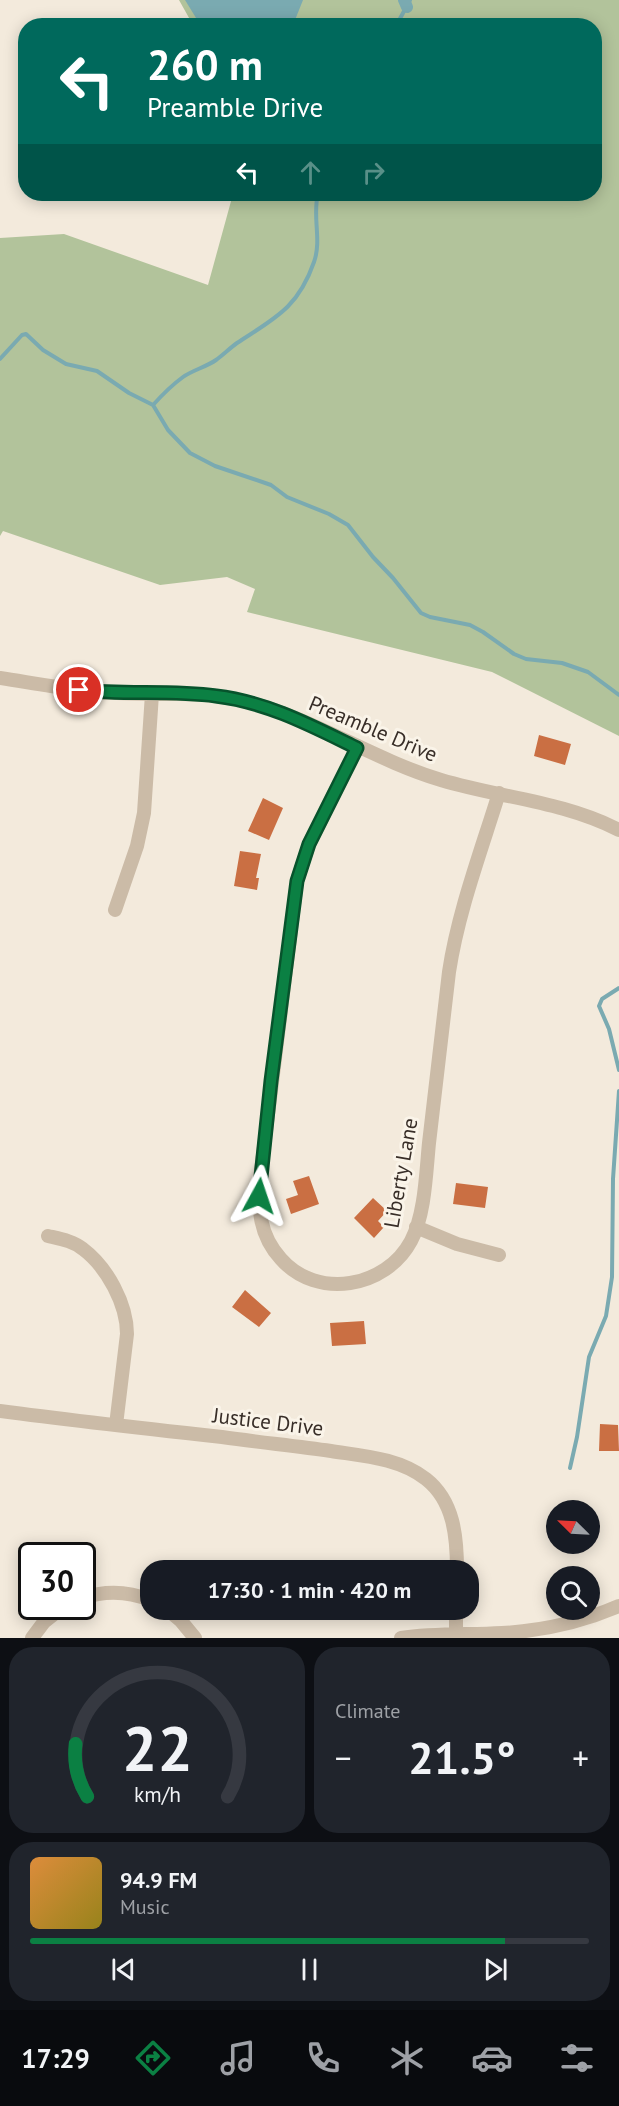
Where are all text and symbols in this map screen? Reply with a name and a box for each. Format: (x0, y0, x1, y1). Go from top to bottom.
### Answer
text: 260 m (147, 37, 263, 92)
icon: left (48, 42, 126, 120)
text: Preamble Drive (147, 90, 323, 124)
icon: left (231, 156, 264, 189)
icon: ahead (294, 156, 327, 189)
icon: right (357, 156, 390, 189)
pin (53, 664, 104, 715)
icon: arrive (62, 673, 95, 706)
street label: Preamble Drive (305, 689, 442, 768)
street label: Liberty Lane (378, 1116, 423, 1230)
position arrow (227, 1164, 291, 1228)
street label: Justice Drive (210, 1401, 325, 1442)
north arrow (546, 1500, 600, 1554)
map controls (546, 1500, 600, 1620)
speed limit sign: 30 (18, 1542, 96, 1620)
button: search (546, 1566, 600, 1620)
text: 17:30 · 1 min · 420 m (208, 1576, 411, 1604)
text: Climate (335, 1698, 401, 1724)
text: 22 (122, 1707, 192, 1788)
text: 21.5° (408, 1728, 516, 1786)
text: − (335, 1736, 352, 1779)
text: + (572, 1736, 589, 1779)
text: km/h (133, 1780, 180, 1808)
text: 94.9 FM (120, 1866, 197, 1894)
text: Music (120, 1894, 169, 1920)
icon: previous (107, 1953, 140, 1986)
icon: pause (293, 1953, 326, 1986)
icon: next (479, 1953, 512, 1986)
icon: directions (132, 2037, 174, 2079)
icon: music (217, 2037, 259, 2079)
icon: phone (302, 2037, 344, 2079)
icon: climate (386, 2037, 428, 2079)
icon: car (471, 2037, 513, 2079)
icon: filters (556, 2037, 598, 2079)
text: 17:29 (21, 2041, 90, 2075)

